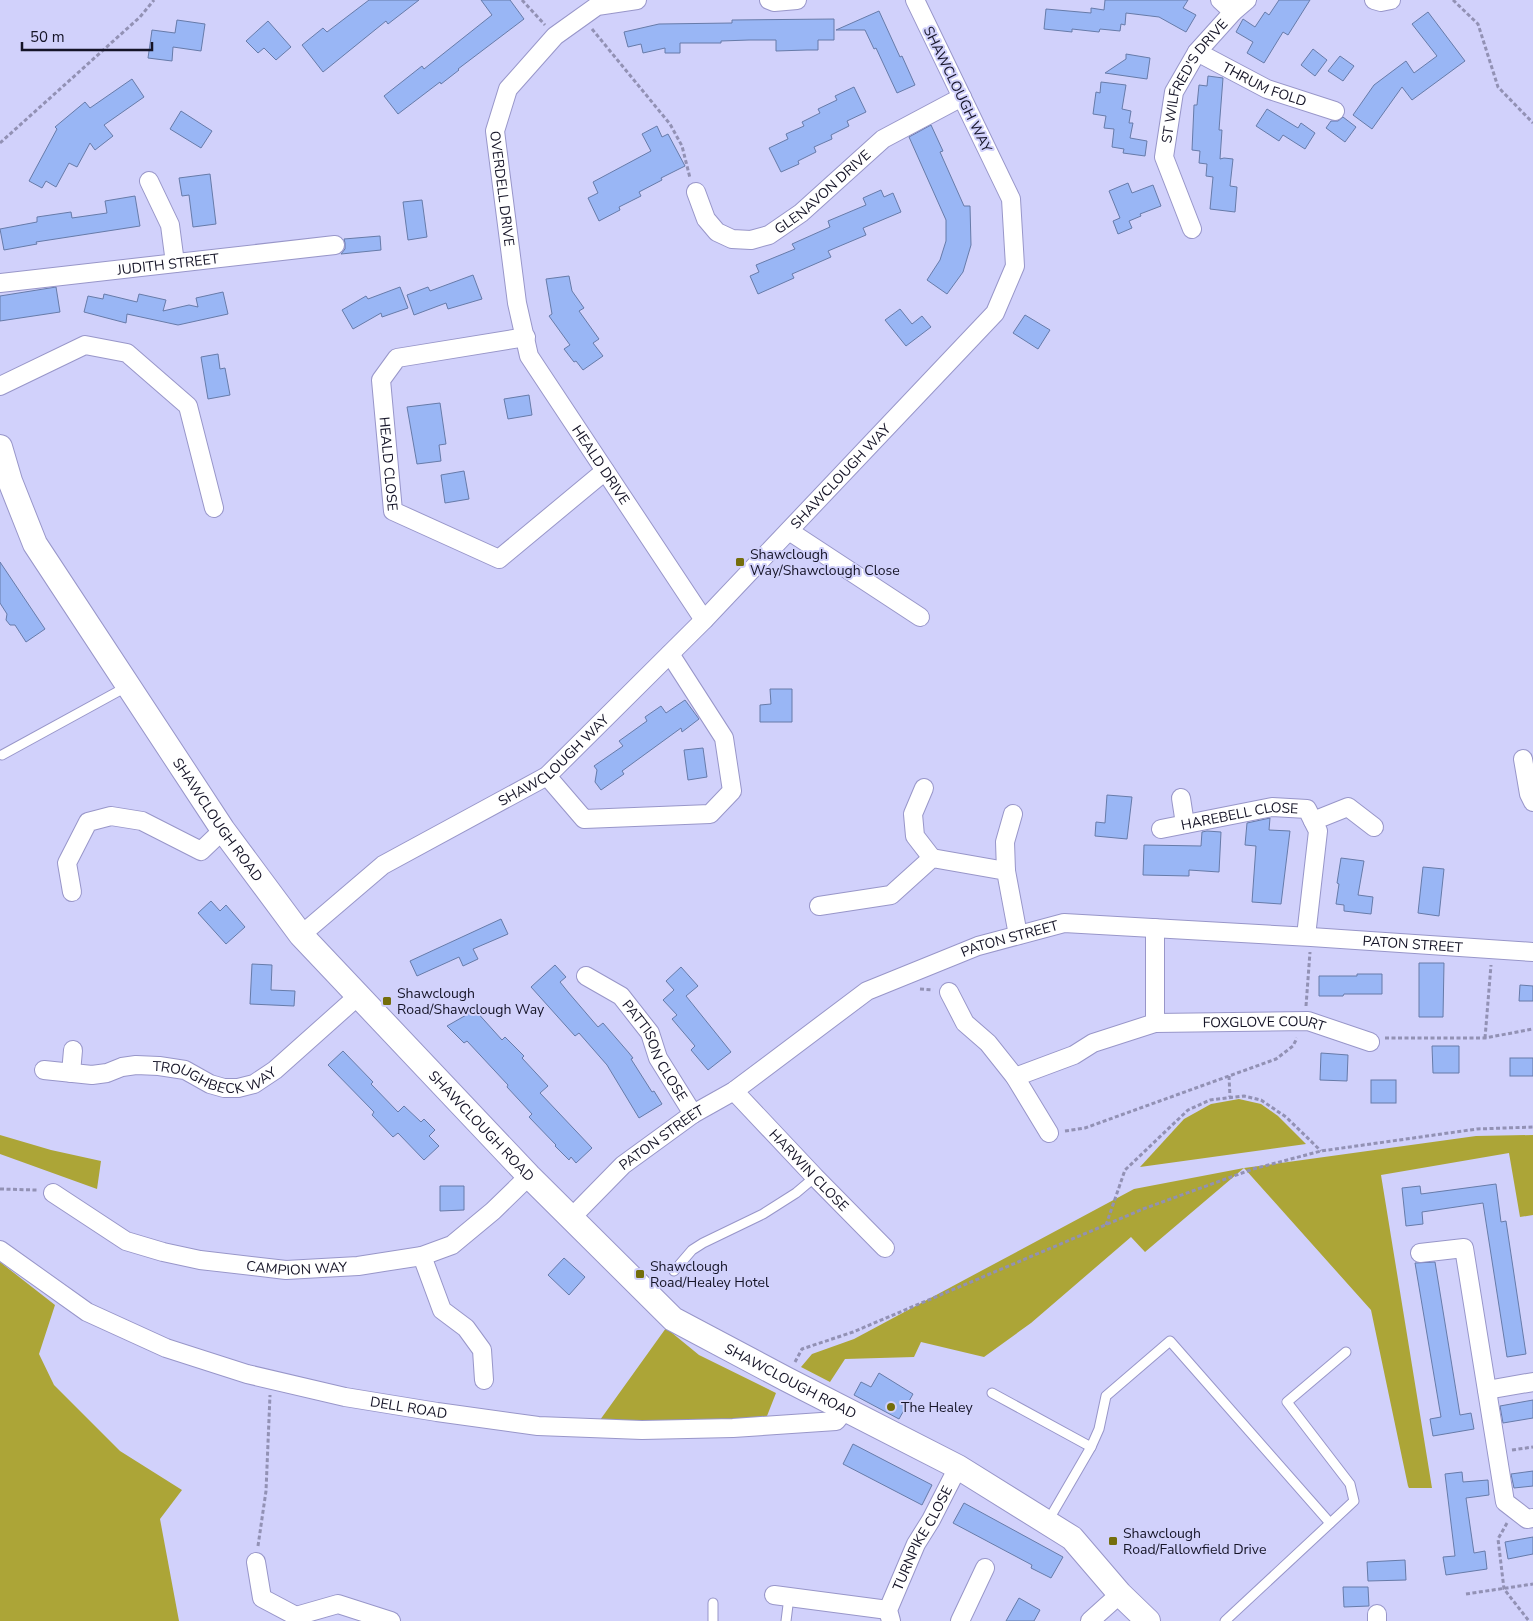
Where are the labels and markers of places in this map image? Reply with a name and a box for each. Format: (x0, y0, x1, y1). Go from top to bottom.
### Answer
place label: Shawclough Way/Shawclough Close (750, 545, 900, 580)
marker: Shawclough Way/Shawclough Close (734, 556, 746, 568)
place label: Shawclough Road/Shawclough Way (397, 984, 545, 1019)
marker: Shawclough Road/Shawclough Way (381, 995, 393, 1007)
place label: Shawclough Road/Healey Hotel (650, 1257, 770, 1292)
marker: Shawclough Road/Healey Hotel (634, 1268, 646, 1280)
place label: The Healey (901, 1398, 973, 1417)
marker: The Healey (885, 1401, 897, 1413)
place label: Shawclough Road/Fallowfield Drive (1123, 1524, 1266, 1559)
marker: Shawclough Road/Fallowfield Drive (1107, 1535, 1119, 1547)

